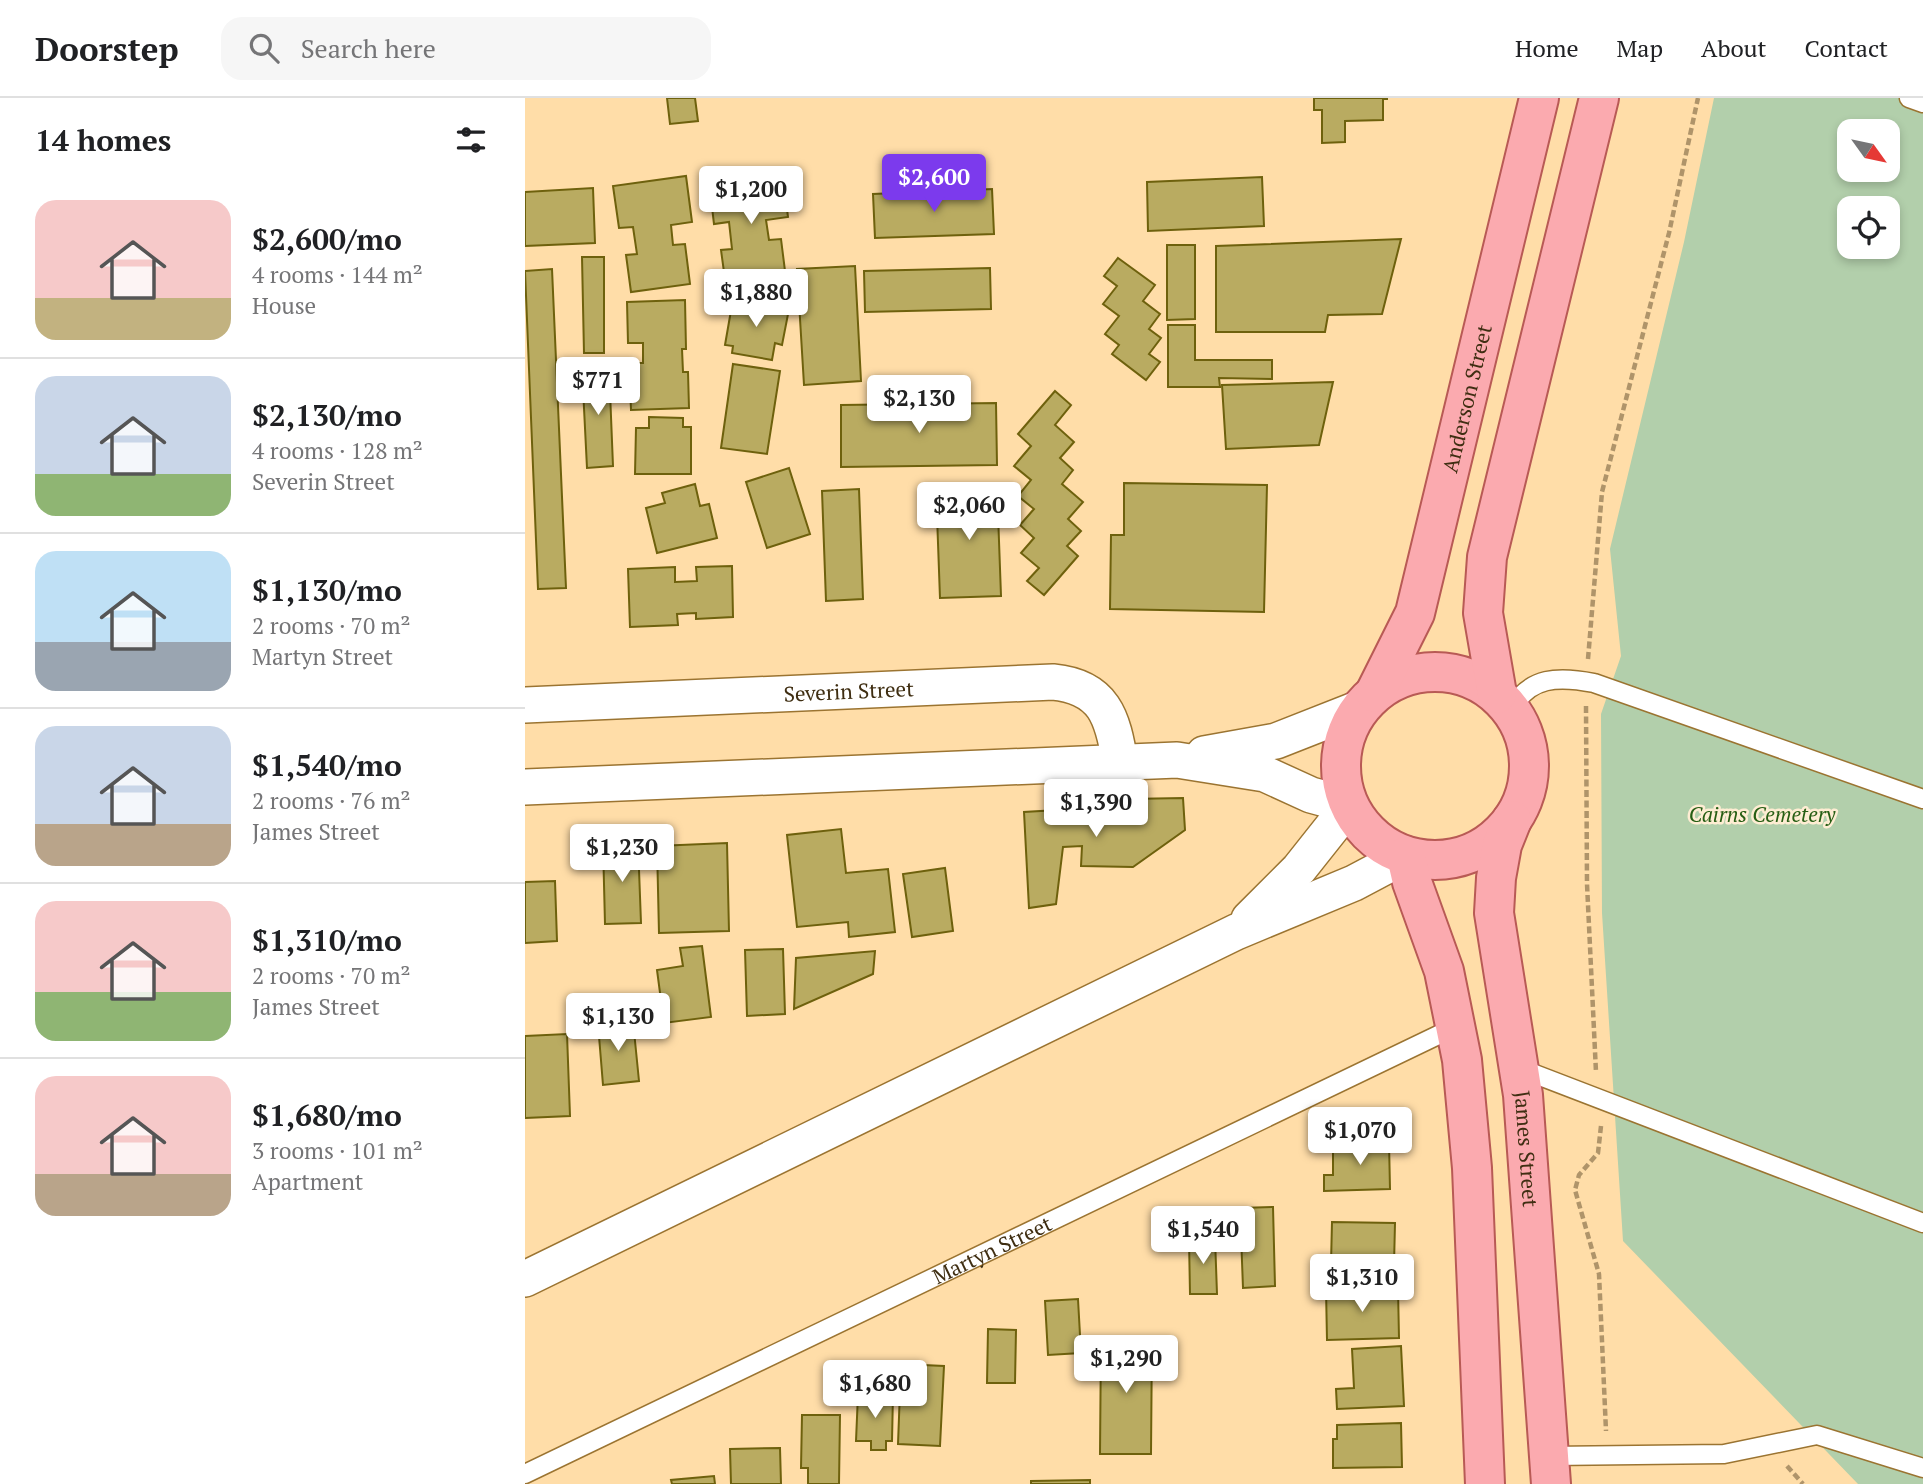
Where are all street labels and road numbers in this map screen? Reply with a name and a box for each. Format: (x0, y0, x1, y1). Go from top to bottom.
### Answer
street label: Anderson Street (1435, 321, 1498, 476)
street label: Severin Street (783, 674, 915, 708)
street label: James Street (1509, 1089, 1545, 1208)
street label: Martyn Street (928, 1209, 1056, 1290)

